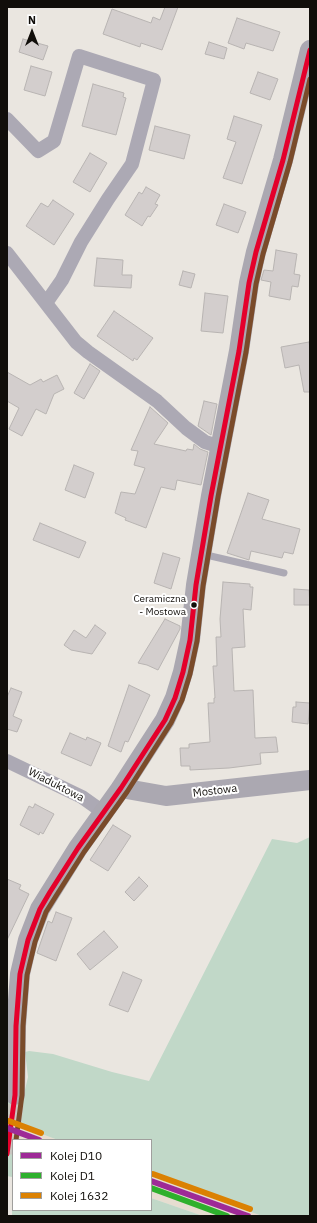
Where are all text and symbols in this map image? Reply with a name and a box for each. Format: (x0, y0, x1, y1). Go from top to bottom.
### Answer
north arrow (12, 12, 52, 52)
text: N (28, 13, 36, 27)
place label: Ceramiczna - Mostowa (133, 593, 186, 616)
marker: Ceramiczna - Mostowa (189, 600, 199, 610)
street label: Wiaduktowa (26, 765, 86, 805)
street label: Mostowa (192, 782, 238, 800)
legend (12, 1139, 152, 1211)
text: Kolej D10 (50, 1148, 102, 1163)
text: Kolej D1 (50, 1168, 95, 1183)
text: Kolej 1632 (50, 1188, 109, 1203)

